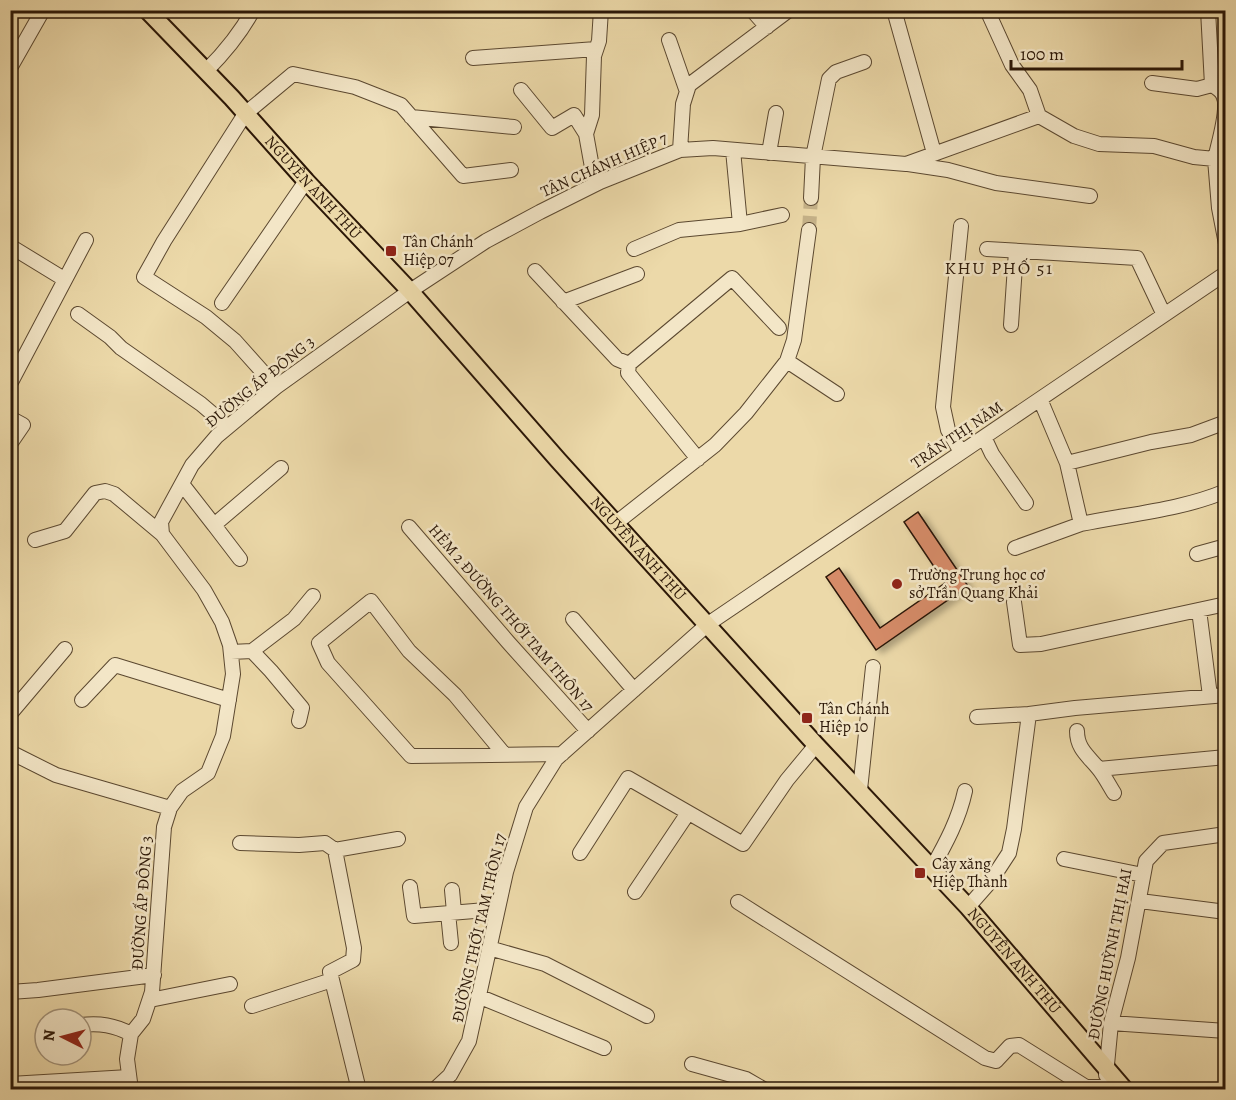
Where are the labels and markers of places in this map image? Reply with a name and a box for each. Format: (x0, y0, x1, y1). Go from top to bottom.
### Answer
place label: Tân Chánh Hiệp 07 (403, 231, 474, 271)
marker: Tân Chánh Hiệp 07 (384, 244, 398, 258)
place label: Trường Trung học cơ sở Trần Quang Khải (909, 564, 1045, 604)
marker: Trường Trung học cơ sở Trần Quang Khải (890, 577, 904, 591)
place label: Tân Chánh Hiệp 10 (819, 698, 890, 738)
marker: Tân Chánh Hiệp 10 (800, 711, 814, 725)
place label: Cây xăng Hiệp Thành (932, 853, 1008, 893)
marker: Cây xăng Hiệp Thành (913, 866, 927, 880)

